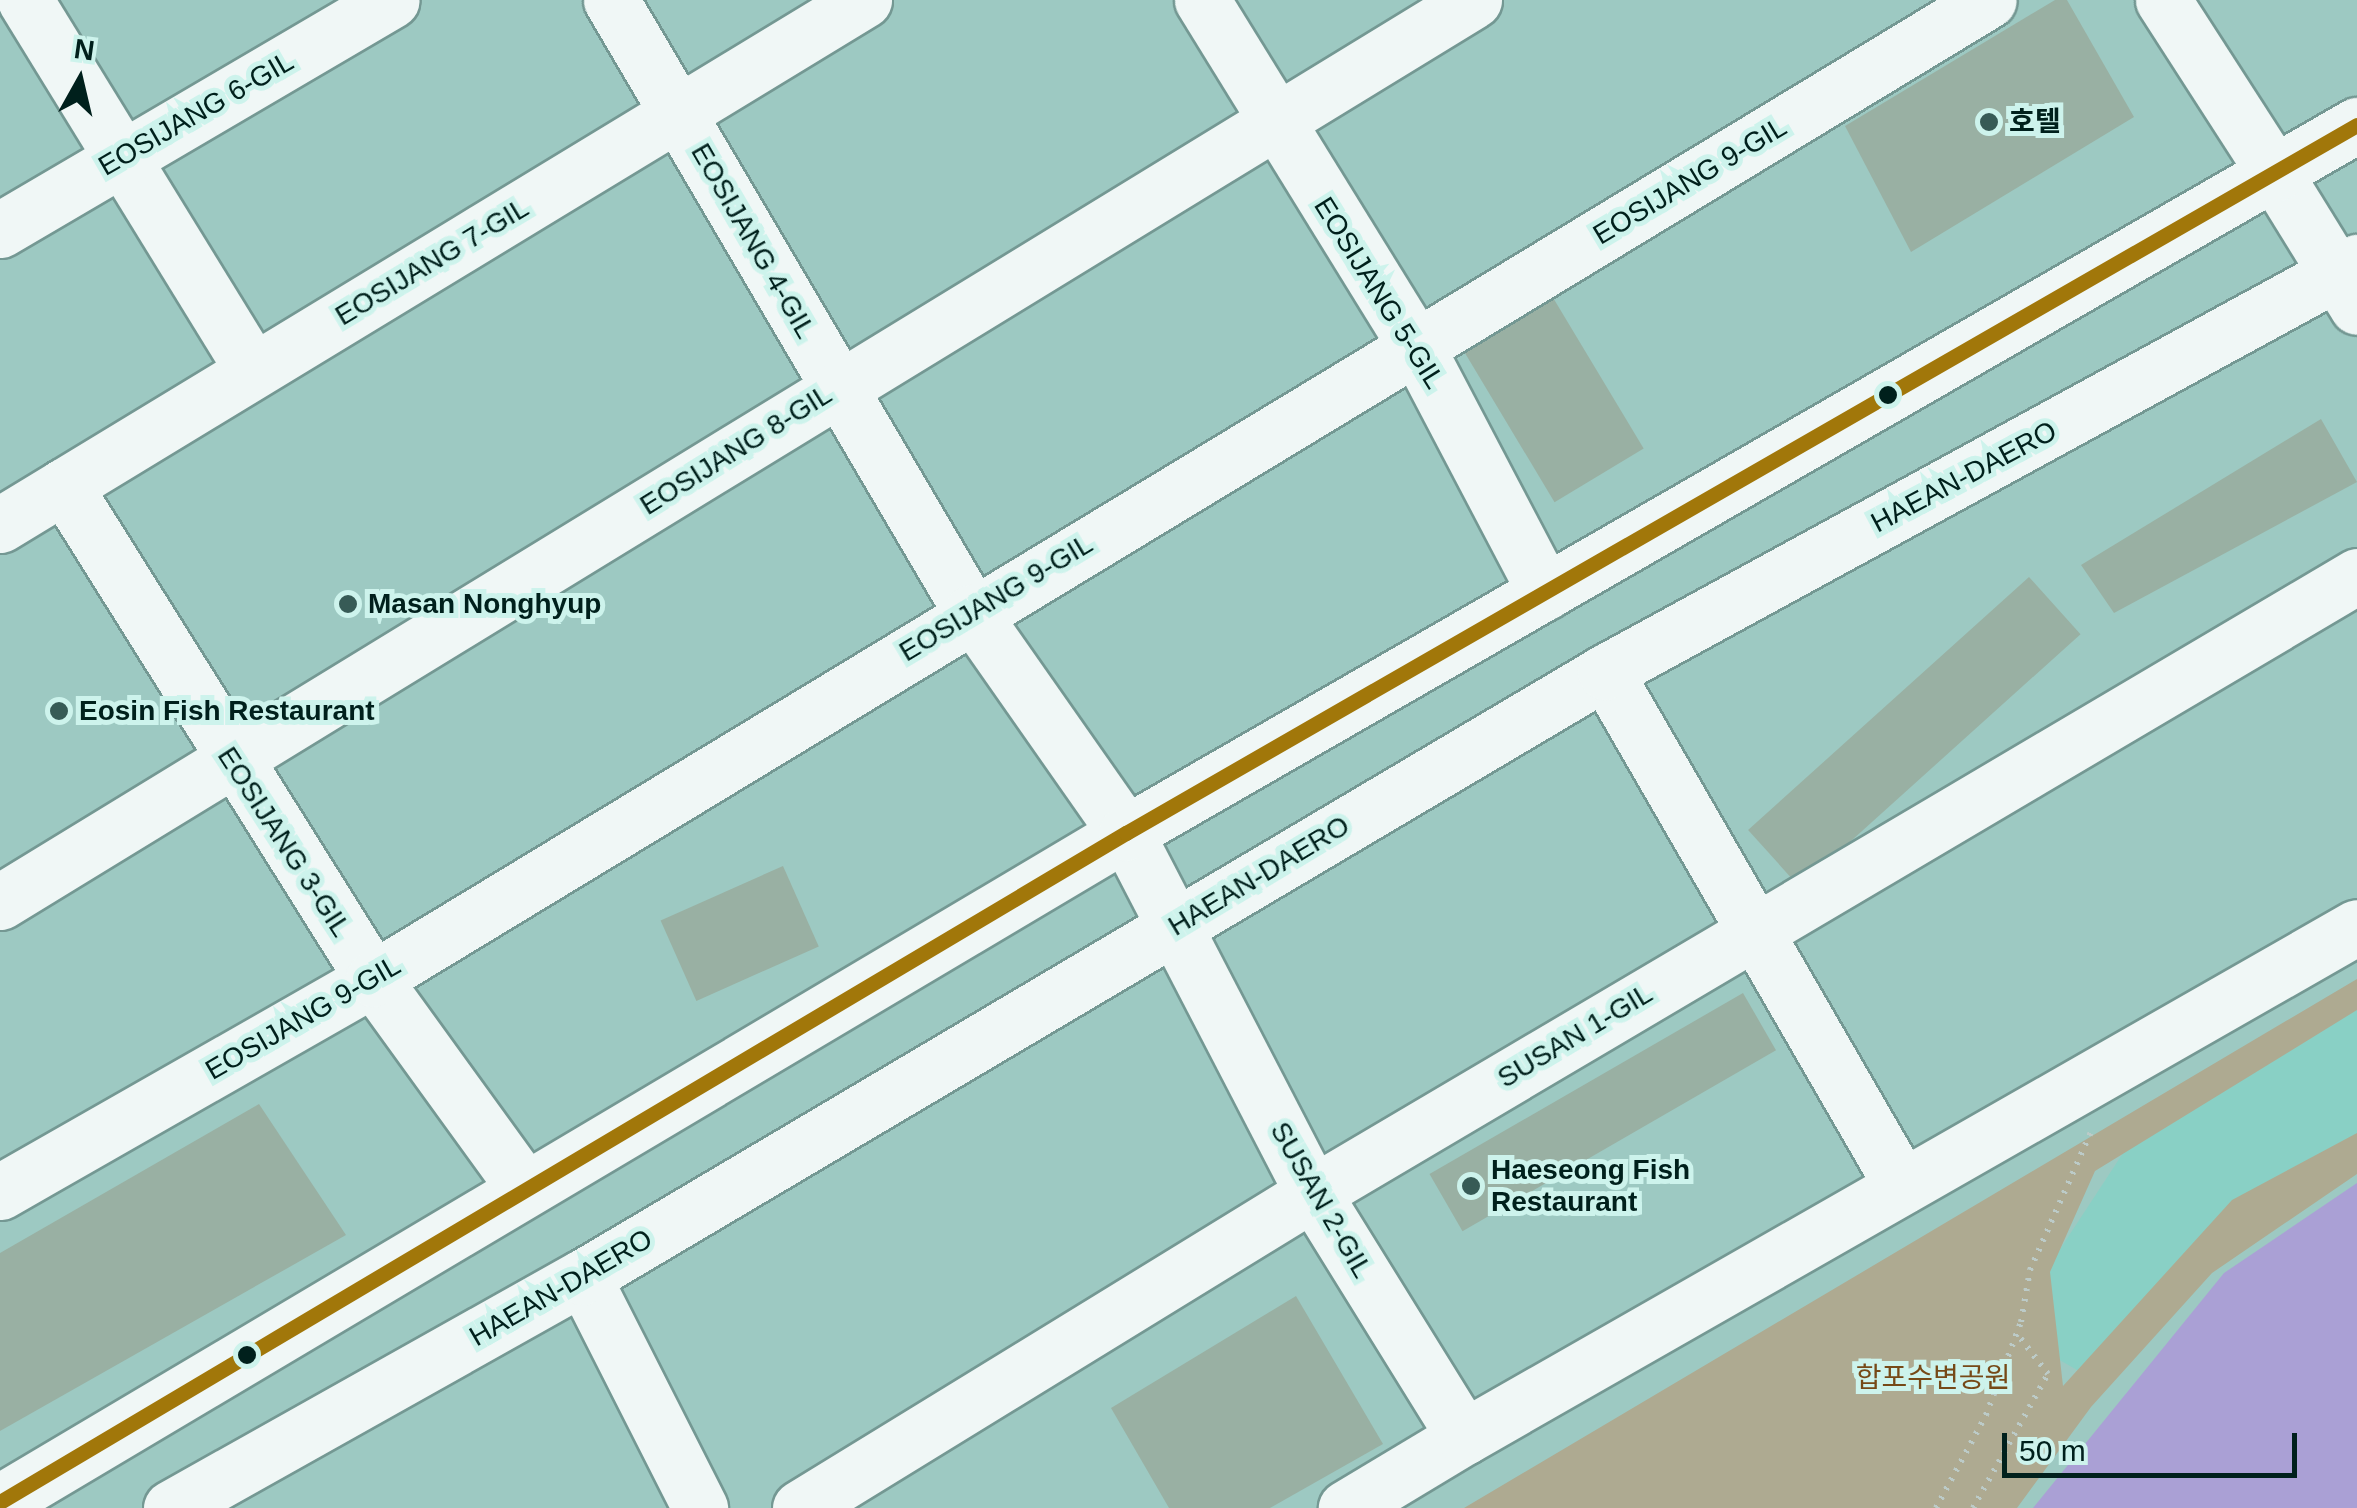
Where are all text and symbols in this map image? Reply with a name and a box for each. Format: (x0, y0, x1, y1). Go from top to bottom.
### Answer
north arrow (30, 30, 130, 130)
text: N (72, 33, 96, 67)
street label: EOSIJANG 6-GIL (93, 45, 299, 183)
place label: 호텔 (2009, 105, 2061, 139)
street label: EOSIJANG 9-GIL (1587, 110, 1793, 252)
marker: 호텔 (1978, 111, 2000, 133)
street label: EOSIJANG 4-GIL (684, 138, 822, 344)
street label: EOSIJANG 7-GIL (329, 191, 535, 333)
street label: EOSIJANG 5-GIL (1307, 191, 1451, 395)
street label: EOSIJANG 8-GIL (634, 378, 838, 522)
unlabelled marker (1878, 385, 1898, 405)
street label: HAEAN-DAERO (1865, 414, 2063, 540)
street label: EOSIJANG 9-GIL (893, 527, 1099, 669)
place label: Masan Nonghyup (368, 587, 601, 621)
marker: Masan Nonghyup (337, 593, 359, 615)
place label: Eosin Fish Restaurant (79, 694, 375, 728)
marker: Eosin Fish Restaurant (48, 700, 70, 722)
street label: EOSIJANG 3-GIL (210, 741, 358, 943)
street label: HAEAN-DAERO (1162, 809, 1356, 943)
street label: EOSIJANG 9-GIL (200, 949, 406, 1087)
street label: SUSAN 1-GIL (1492, 977, 1658, 1095)
street label: SUSAN 2-GIL (1263, 1116, 1379, 1284)
place label: Haeseong Fish Restaurant (1491, 1153, 1690, 1219)
marker: Haeseong Fish Restaurant (1460, 1175, 1482, 1197)
street label: HAEAN-DAERO (464, 1222, 658, 1354)
unlabelled marker (237, 1345, 257, 1365)
park label: 합포수변공원 (1856, 1361, 2010, 1395)
scale bar (2007, 1413, 2302, 1475)
text: 50 m (2019, 1434, 2086, 1467)

